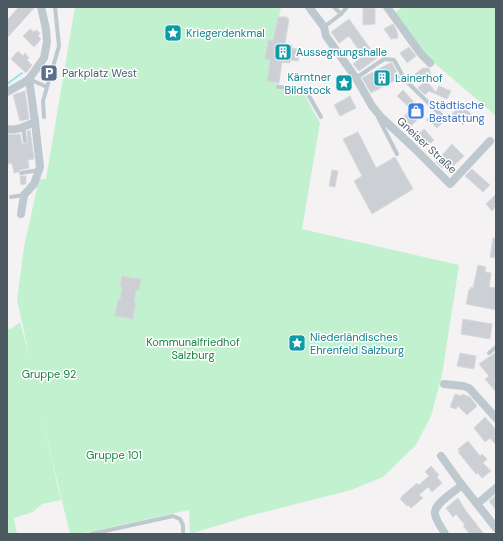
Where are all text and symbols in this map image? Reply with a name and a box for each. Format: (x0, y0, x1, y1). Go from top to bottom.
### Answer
place icon: Kriegerdenkmal (163, 23, 183, 43)
place label: Kriegerdenkmal (186, 26, 265, 40)
building icon: Aussegnungshalle (273, 42, 293, 62)
place label: Aussegnungshalle (296, 45, 387, 59)
parking icon: Parkplatz West (39, 63, 59, 83)
place label: Parkplatz West (62, 66, 137, 80)
building icon: Lainerhof (372, 68, 392, 88)
place label: Kärntner Bildstock (285, 70, 331, 97)
place label: Lainerhof (395, 71, 443, 85)
place icon: Kärntner Bildstock (334, 73, 354, 93)
place label: Städtische Bestattung (429, 98, 485, 125)
shop icon: Städtische Bestattung (406, 101, 426, 121)
street label: Gneiser Straße (394, 114, 460, 176)
place label: Niederländisches Ehrenfeld Salzburg (310, 330, 404, 357)
place icon: Niederländisches Ehrenfeld Salzburg (287, 333, 307, 353)
park label: Kommunalfriedhof Salzburg (146, 335, 240, 362)
park label: Gruppe 92 (22, 367, 76, 381)
park label: Gruppe 101 (86, 448, 142, 462)

